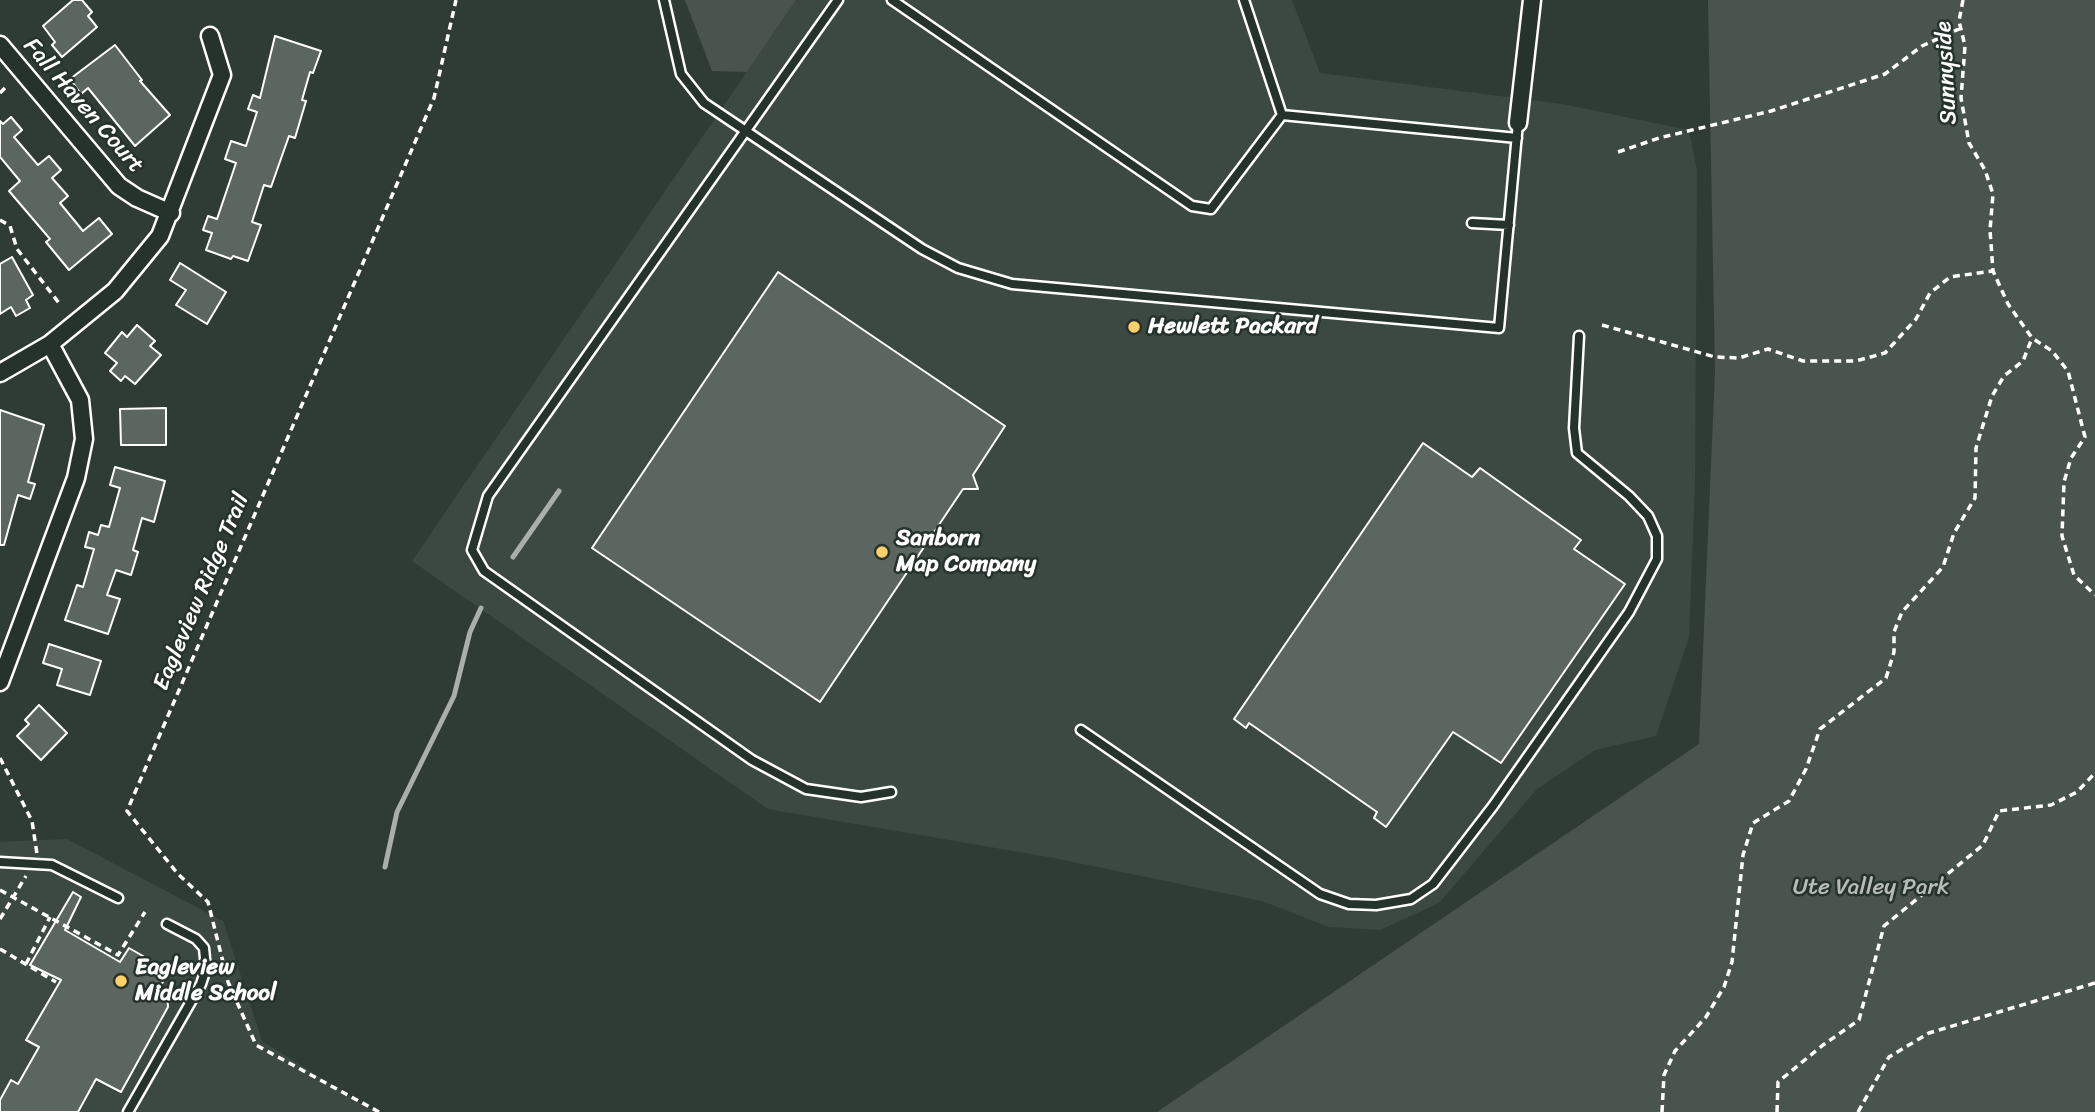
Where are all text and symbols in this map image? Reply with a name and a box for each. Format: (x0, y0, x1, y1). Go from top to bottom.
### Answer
street label: Sunnyside (1931, 21, 1963, 125)
street label: Fall Haven Court (17, 33, 149, 179)
place label: Hewlett Packard (1148, 313, 1318, 341)
marker: Hewlett Packard (1126, 319, 1142, 335)
street label: Eagleview Ridge Trail (148, 489, 256, 695)
place label: Sanborn Map Company (896, 525, 1036, 579)
marker: Sanborn Map Company (874, 544, 890, 560)
park label: Ute Valley Park (1793, 874, 1949, 902)
place label: Eagleview Middle School (135, 954, 277, 1008)
marker: Eagleview Middle School (113, 973, 129, 989)

